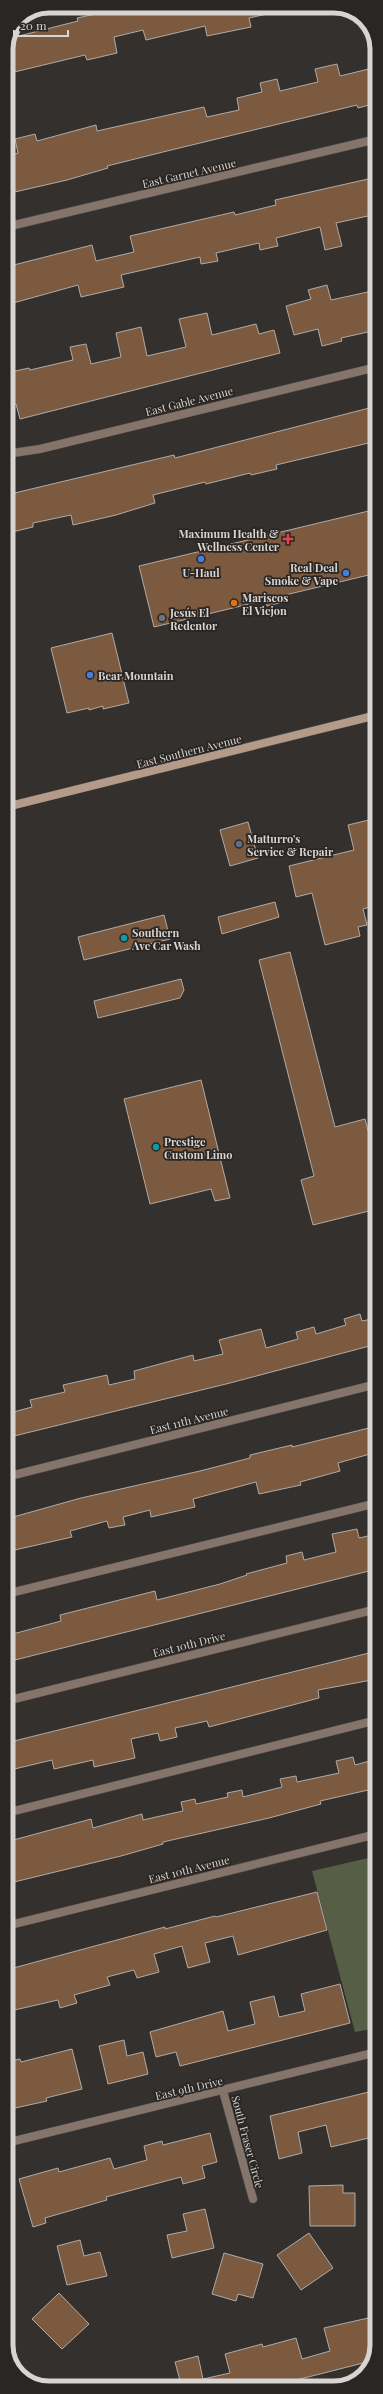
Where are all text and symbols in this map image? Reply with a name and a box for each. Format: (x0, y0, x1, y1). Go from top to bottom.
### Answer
scale bar (14, 12, 68, 38)
text: 20 m (20, 17, 47, 33)
street label: East Garnet Avenue (140, 155, 238, 191)
street label: East Gable Avenue (143, 383, 235, 419)
place label: Maximum Health & Wellness Center (178, 526, 280, 554)
marker: Maximum Health & Wellness Center (282, 533, 294, 545)
marker: U-Haul (196, 554, 206, 564)
place label: Real Deal Smoke & Vape (265, 560, 339, 588)
place label: U-Haul (182, 565, 220, 580)
marker: Real Deal Smoke & Vape (341, 568, 351, 578)
place label: Mariscos El Viejon (242, 590, 288, 618)
marker: Mariscos El Viejon (229, 598, 239, 608)
place label: Jesús El Redentor (169, 605, 218, 633)
marker: Jesús El Redentor (157, 613, 167, 623)
place label: Bear Mountain (98, 668, 174, 683)
marker: Bear Mountain (85, 670, 95, 680)
street label: East Southern Avenue (135, 731, 244, 771)
place label: Matturro's Service & Repair (247, 831, 334, 859)
marker: Matturro's Service & Repair (234, 839, 244, 849)
place label: Southern Ave Car Wash (131, 925, 201, 953)
marker: Southern Ave Car Wash (119, 933, 129, 943)
place label: Prestige Custom Limo (164, 1134, 232, 1162)
marker: Prestige Custom Limo (151, 1142, 161, 1152)
street label: East 11th Avenue (148, 1403, 230, 1437)
street label: East 10th Drive (151, 1628, 227, 1660)
street label: East 10th Avenue (147, 1852, 232, 1886)
street label: East 9th Drive (154, 2073, 225, 2103)
street label: South Fraser Circle (228, 2094, 268, 2190)

